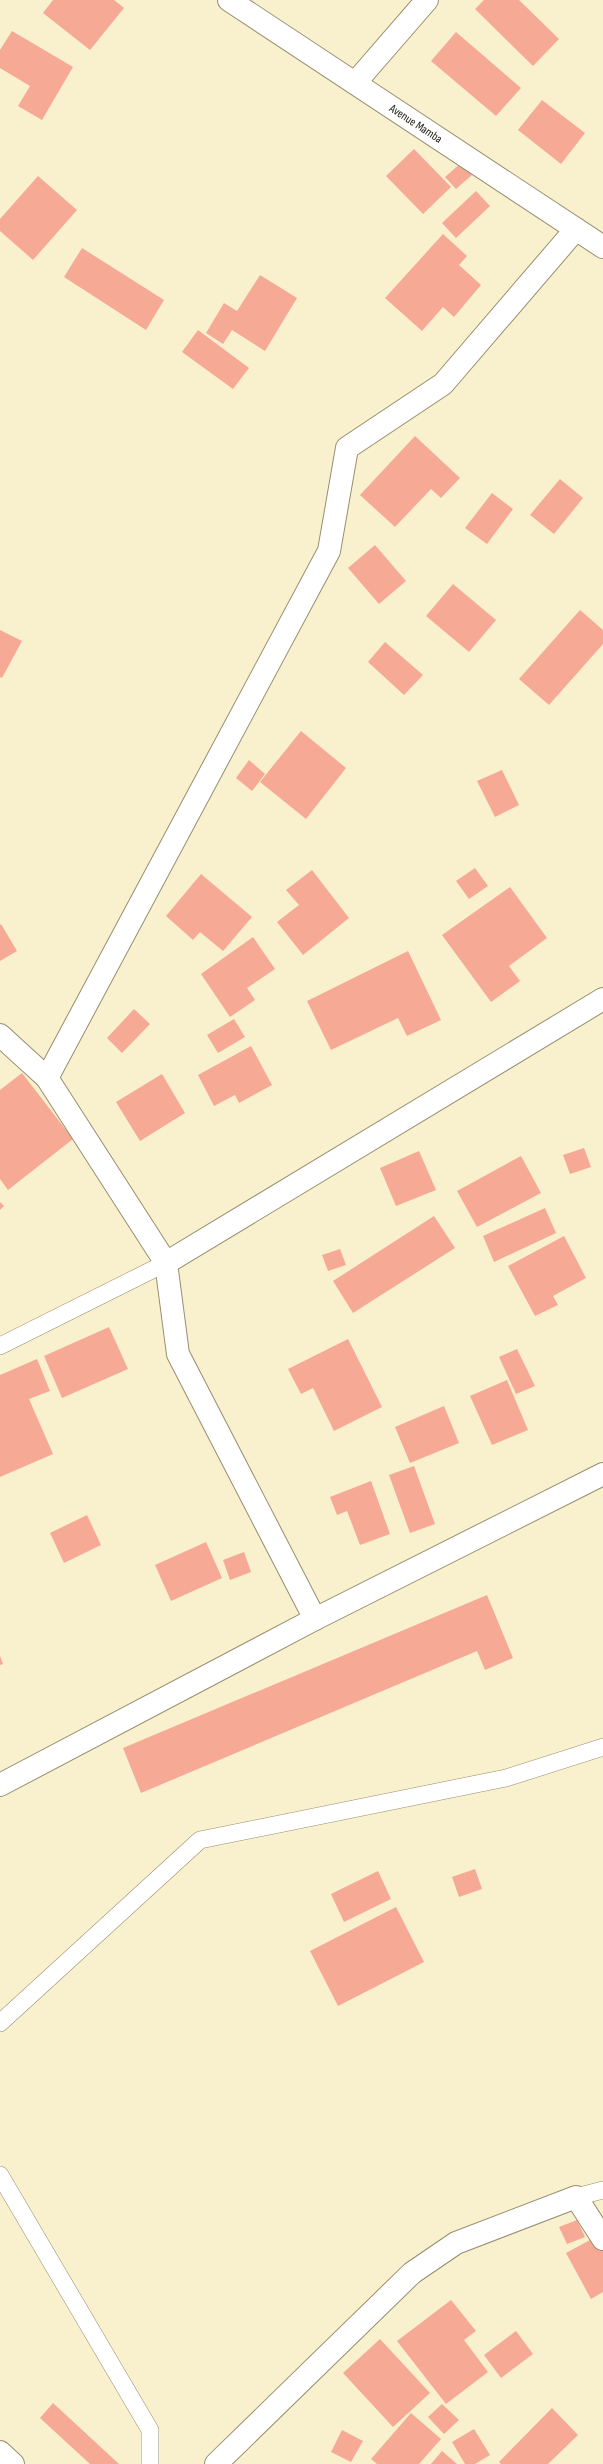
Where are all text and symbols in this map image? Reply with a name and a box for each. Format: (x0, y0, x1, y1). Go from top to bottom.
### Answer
street label: Avenue Mamba (386, 100, 446, 147)

